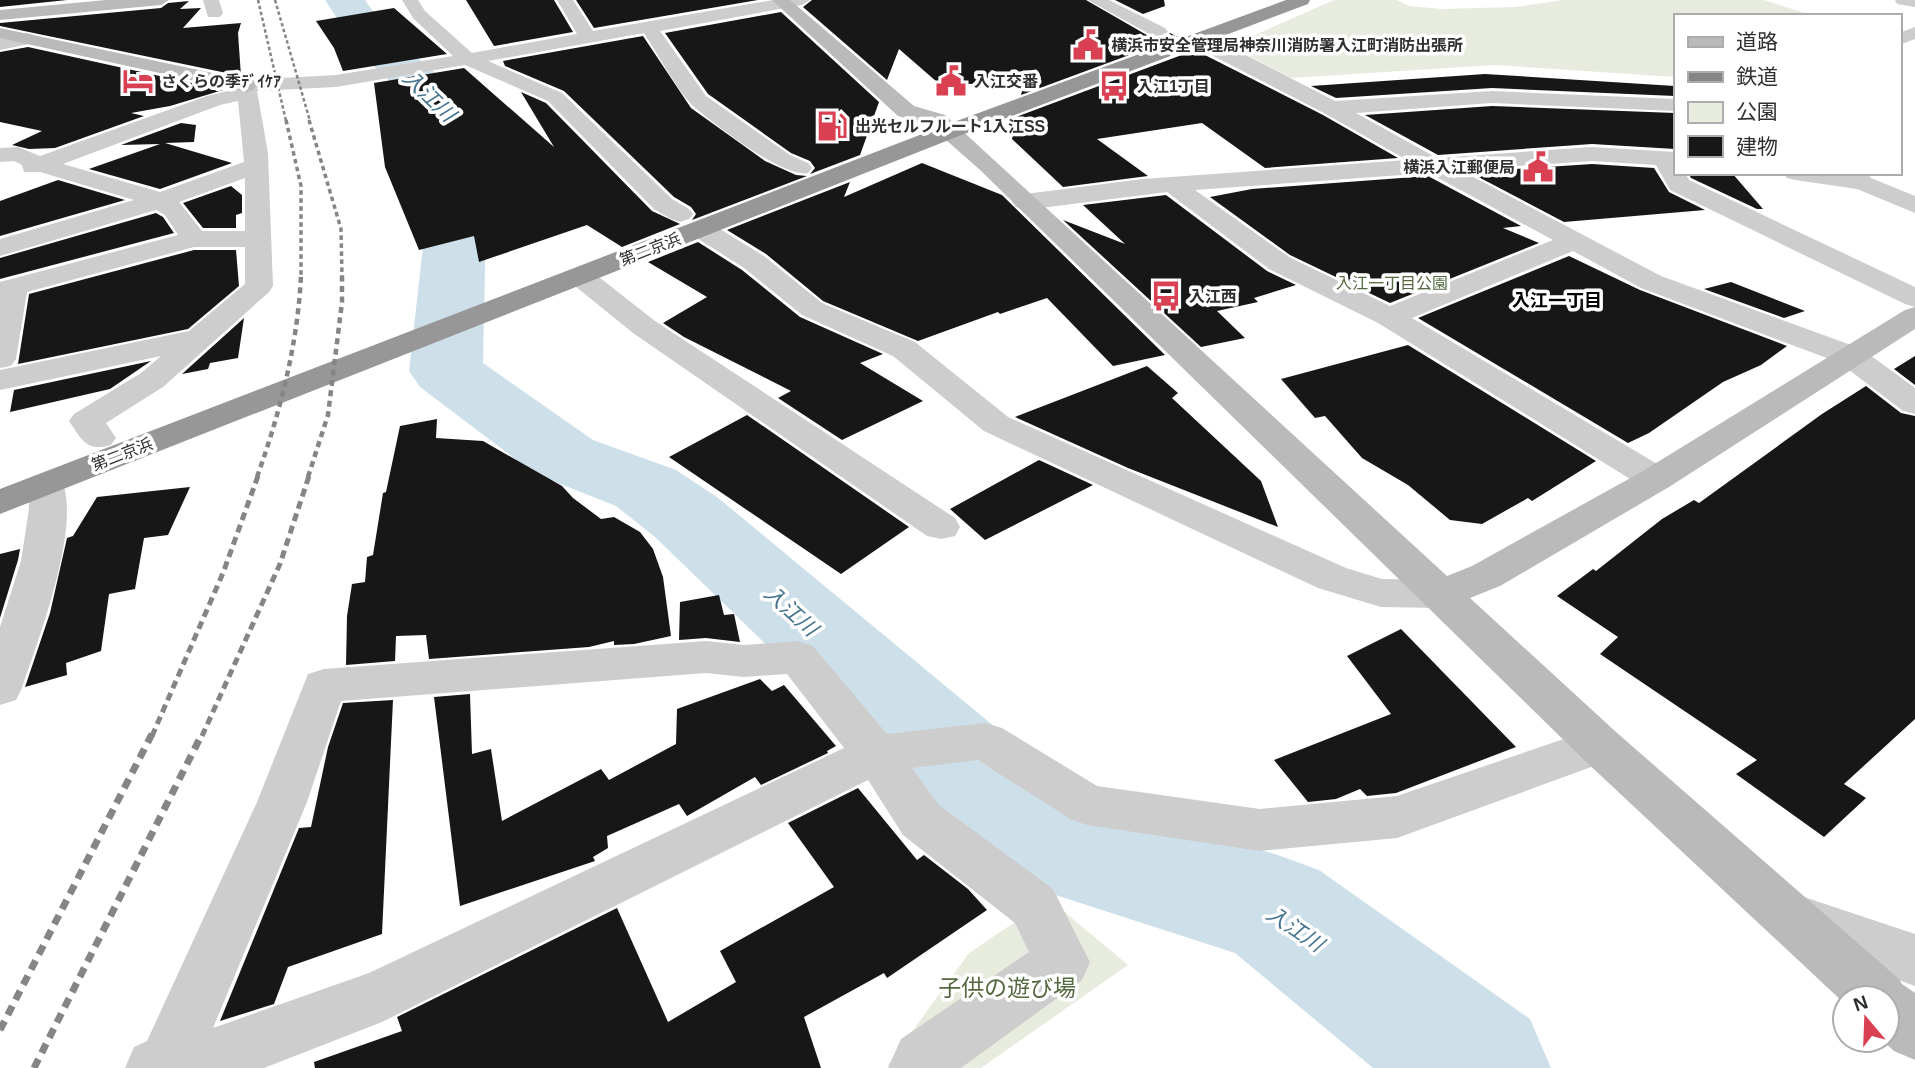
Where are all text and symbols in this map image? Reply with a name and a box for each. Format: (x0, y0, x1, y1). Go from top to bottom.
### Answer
legend (1674, 14, 1901, 175)
public building icon: 横浜市安全管理局神奈川消防署入江町消防出張所 (1071, 28, 1105, 62)
text: 道路 (1736, 30, 1778, 53)
place label: 横浜市安全管理局神奈川消防署入江町消防出張所 (1111, 36, 1463, 54)
hotel icon: さくらの季ﾃﾞｲｹｱ (121, 64, 155, 98)
public building icon: 入江交番 (934, 64, 968, 98)
water label: 入江川 (399, 65, 461, 127)
text: 鉄道 (1736, 65, 1778, 88)
bus stop icon: 入江1丁目 (1097, 69, 1131, 103)
place label: さくらの季ﾃﾞｲｹｱ (161, 73, 281, 90)
place label: 入江交番 (974, 73, 1038, 90)
place label: 入江1丁目 (1137, 78, 1210, 95)
text: 公園 (1736, 100, 1778, 123)
fuel station icon: 出光セルフルート1入江SS (815, 109, 849, 143)
place label: 出光セルフルート1入江SS (855, 118, 1046, 135)
text: 建物 (1736, 135, 1778, 158)
public building icon: 横浜入江郵便局 (1521, 150, 1555, 184)
place label: 横浜入江郵便局 (1403, 158, 1515, 176)
street label: 第二京浜 (617, 230, 683, 269)
park label: 入江一丁目公園 (1336, 275, 1448, 292)
bus stop icon: 入江西 (1149, 279, 1183, 313)
place label: 入江西 (1189, 288, 1237, 305)
district label: 入江一丁目 (1512, 291, 1602, 311)
street label: 第二京浜 (89, 435, 155, 474)
water label: 入江川 (760, 581, 824, 642)
water label: 入江川 (1263, 901, 1329, 957)
park label: 子供の遊び場 (938, 975, 1076, 1001)
north arrow (1831, 984, 1901, 1054)
text: N (1851, 991, 1871, 1016)

